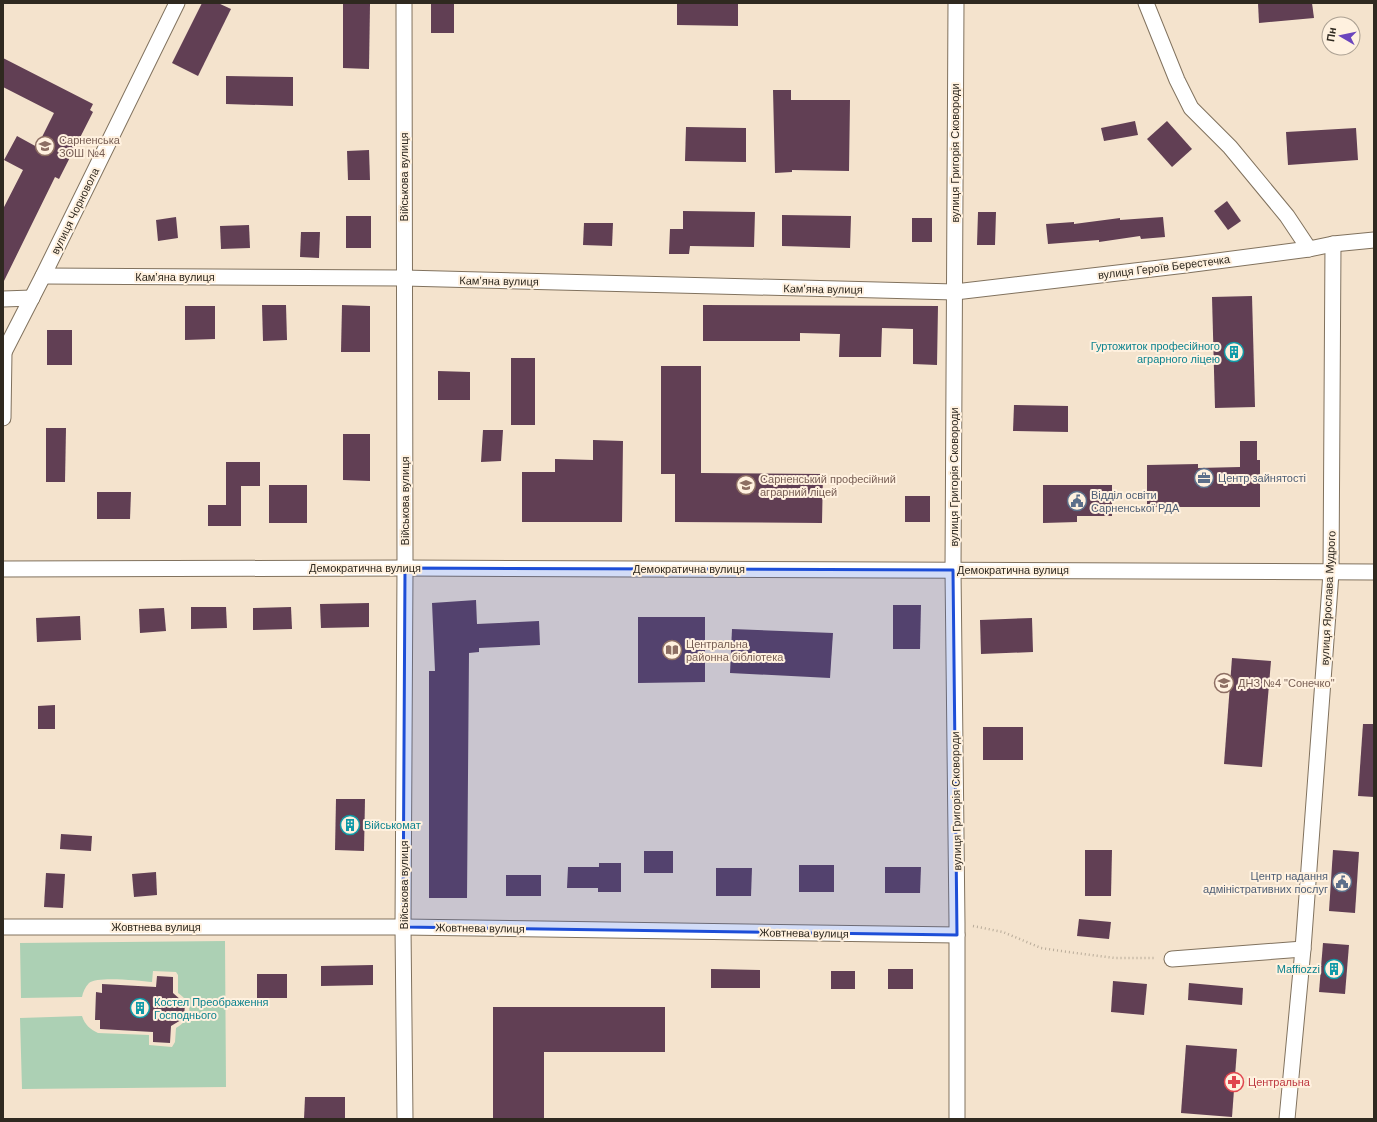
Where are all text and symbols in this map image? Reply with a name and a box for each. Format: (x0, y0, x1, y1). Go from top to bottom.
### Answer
north arrow (1321, 16, 1361, 56)
text: Пн (1324, 26, 1338, 43)
street label: вулиця Григорія Сковороди (949, 83, 961, 223)
street label: Військова вулиця (398, 133, 410, 221)
place label: Сарненська ЗОШ №4 (59, 134, 121, 159)
school or university icon: Сарненська ЗОШ №4 (34, 135, 56, 157)
street label: вулиця Чорновола (49, 165, 102, 256)
street label: вулиця Героїв Берестечка (1097, 253, 1232, 281)
street label: Камʼяна вулиця (135, 271, 215, 283)
street label: Камʼяна вулиця (459, 274, 539, 288)
street label: Камʼяна вулиця (783, 282, 863, 296)
place label: Гуртожиток професійного аграрного ліцею (1091, 340, 1220, 365)
building icon: Гуртожиток професійного аграрного ліцею (1223, 341, 1245, 363)
street label: вулиця Григорія Сковороди (948, 407, 960, 547)
street label: Військова вулиця (399, 457, 411, 545)
office icon: Центр зайнятості (1193, 467, 1215, 489)
place label: Центр зайнятості (1218, 472, 1306, 484)
place label: Сарненський професійний аграрний ліцей (760, 473, 896, 498)
school or university icon: Сарненський професійний аграрний ліцей (735, 474, 757, 496)
place label: Відділ освіти Сарненської РДА (1091, 489, 1180, 514)
public building icon: Відділ освіти Сарненської РДА (1066, 490, 1088, 512)
street label: вулиця Ярослава Мудрого (1318, 530, 1338, 666)
street label: Демократична вулиця (309, 562, 421, 574)
street label: Демократична вулиця (633, 563, 745, 575)
street label: Демократична вулиця (957, 564, 1069, 576)
place label: Центральна районна бібліотека (686, 638, 784, 663)
library icon: Центральна районна бібліотека (661, 639, 683, 661)
school or university icon: ДНЗ №4 "Сонечко" (1213, 672, 1235, 694)
place label: ДНЗ №4 "Сонечко" (1238, 677, 1335, 689)
street label: вулиця Григорія Сковороди (949, 731, 963, 871)
building icon: Військомат (339, 814, 361, 836)
place label: Військомат (364, 819, 421, 831)
street label: Військова вулиця (398, 841, 410, 929)
place label: Центр надання адміністративних послуг (1203, 870, 1328, 895)
public building icon: Центр надання адміністративних послуг (1331, 871, 1353, 893)
street label: Жовтнева вулиця (111, 921, 201, 933)
street label: Жовтнева вулиця (435, 921, 525, 935)
street label: Жовтнева вулиця (759, 926, 849, 940)
building icon: Maffiozzi (1323, 958, 1345, 980)
place label: Maffiozzi (1277, 963, 1320, 975)
place label: Костел Преображення Господнього (154, 996, 269, 1021)
building icon: Костел Преображення Господнього (129, 997, 151, 1019)
pharmacy icon: Центральна (1223, 1071, 1245, 1093)
place label: Центральна (1248, 1076, 1311, 1088)

